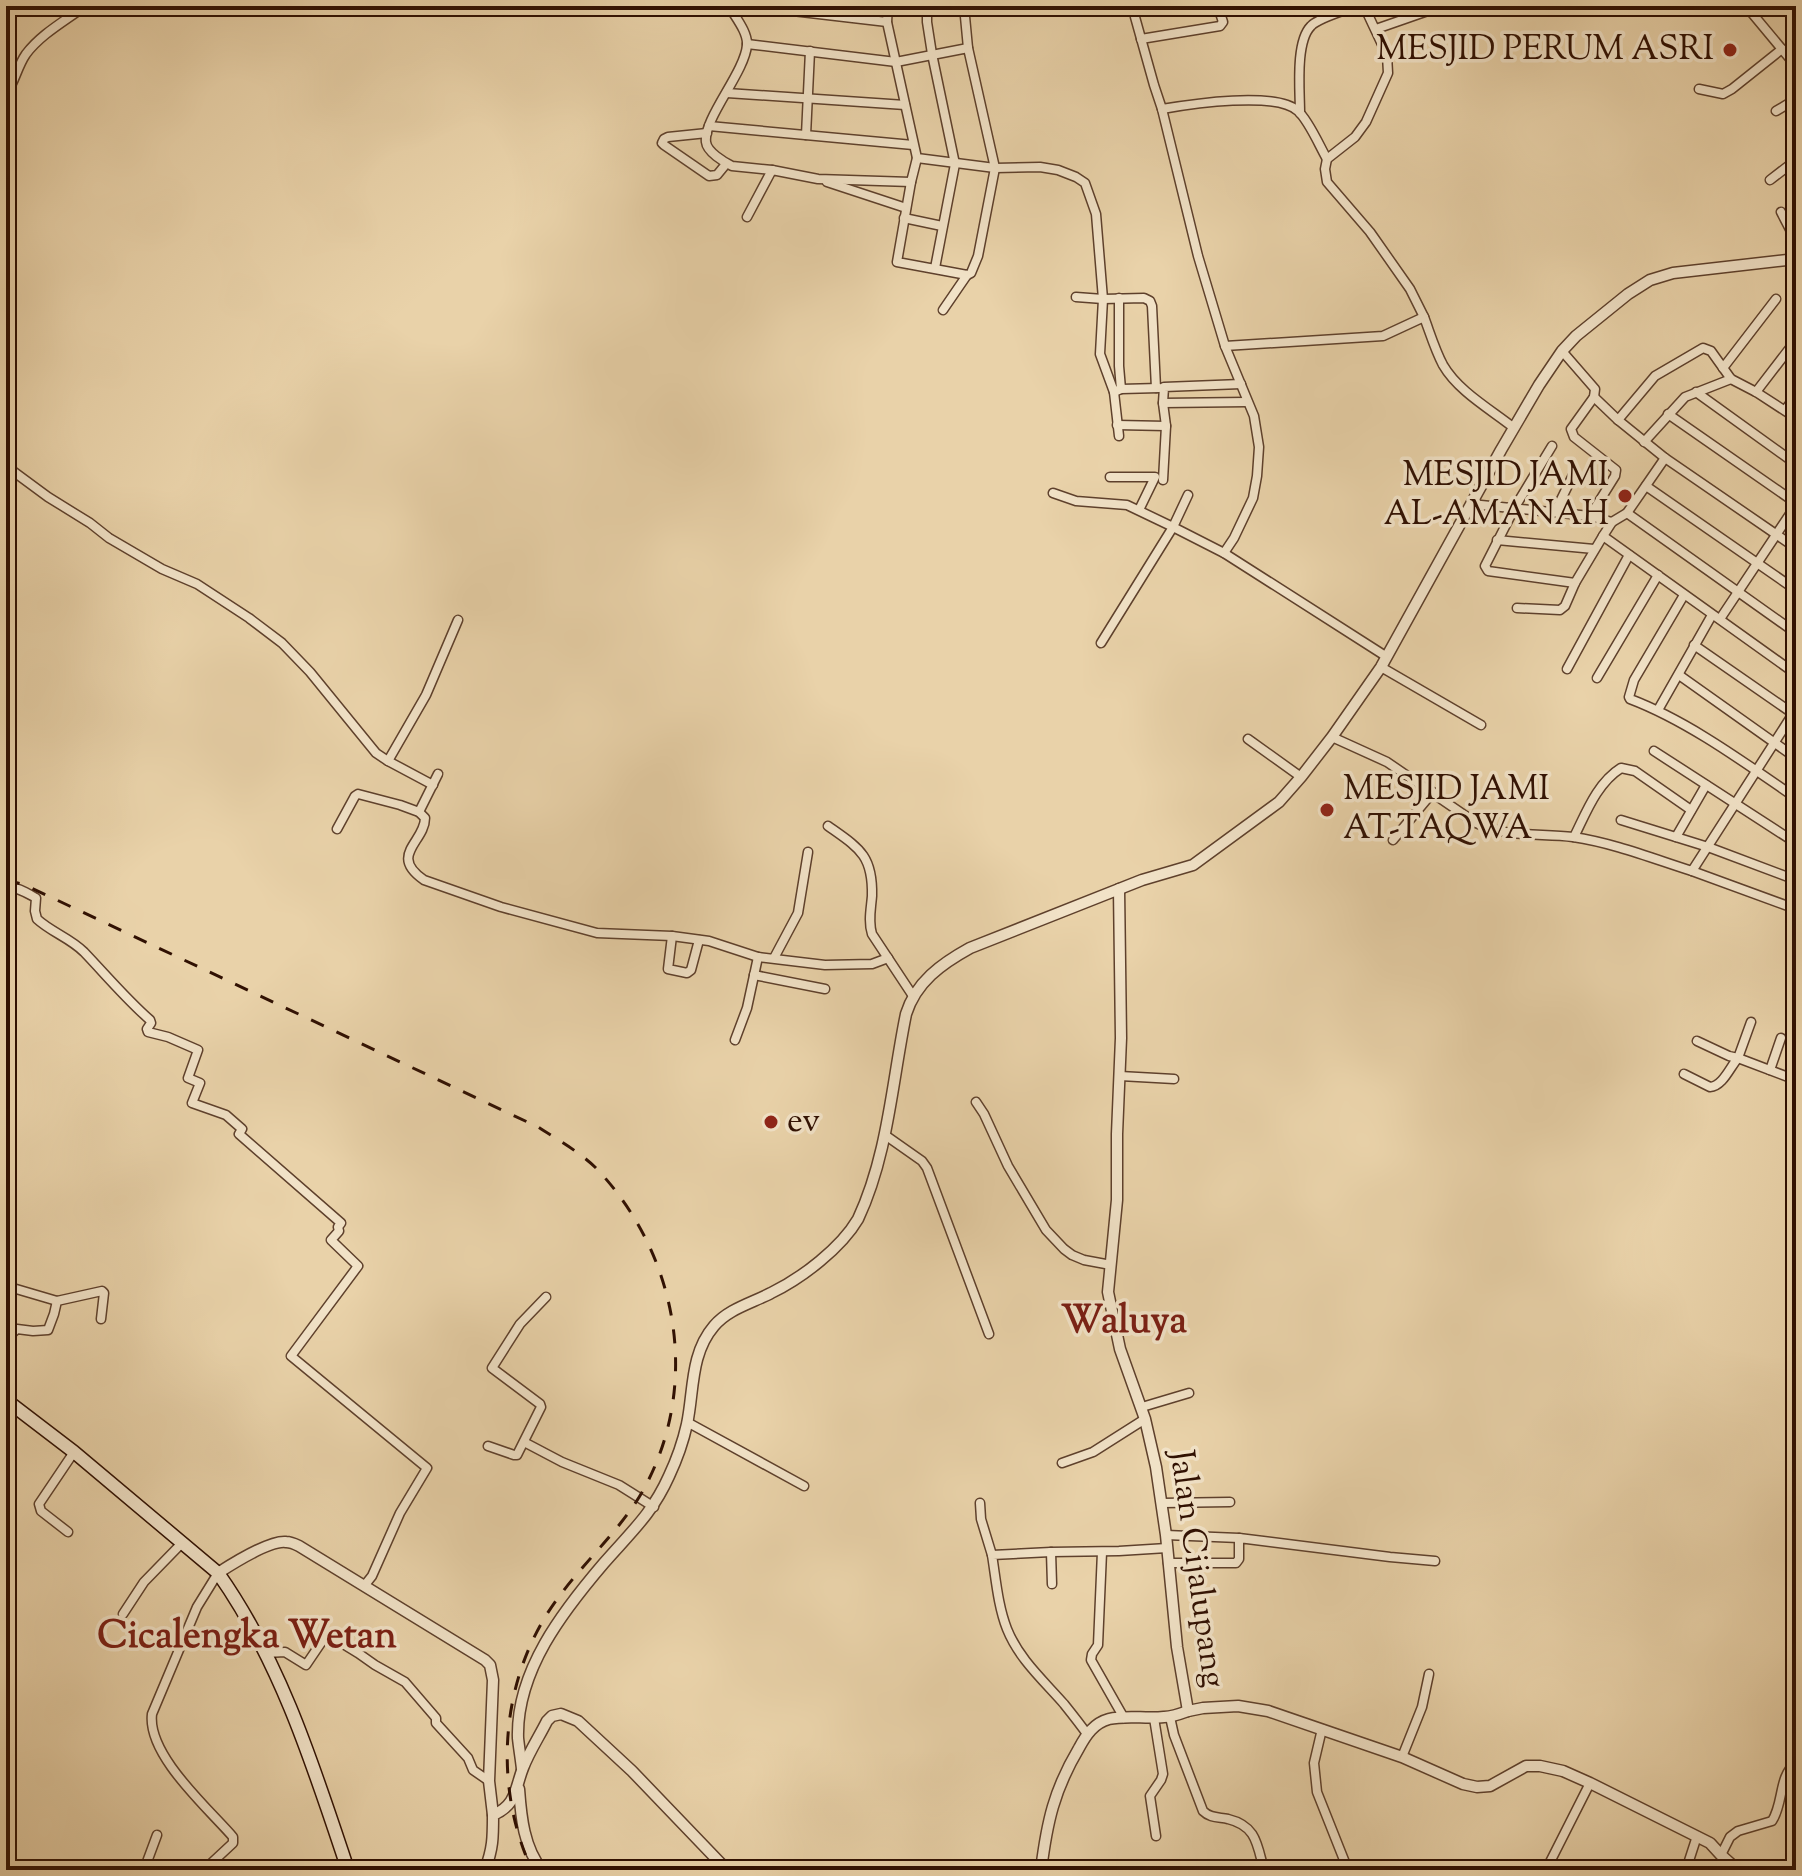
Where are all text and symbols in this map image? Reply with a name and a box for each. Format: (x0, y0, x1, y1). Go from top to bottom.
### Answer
place label: MESJID PERUM ASRI (1376, 26, 1714, 75)
marker: MESJID PERUM ASRI (1721, 41, 1739, 59)
place label: MESJID JAMI AL-AMANAH (1383, 452, 1609, 540)
marker: MESJID JAMI AL-AMANAH (1616, 487, 1634, 505)
place label: MESJID JAMI AT-TAQWA (1343, 766, 1550, 854)
marker: MESJID JAMI AT-TAQWA (1318, 801, 1336, 819)
place label: ev (787, 1098, 820, 1147)
marker: ev (762, 1113, 780, 1131)
district label: Waluya (1061, 1296, 1188, 1350)
street label: Jalan Cijalupang (1155, 1445, 1237, 1691)
district label: Cicalengka Wetan (97, 1611, 397, 1665)

